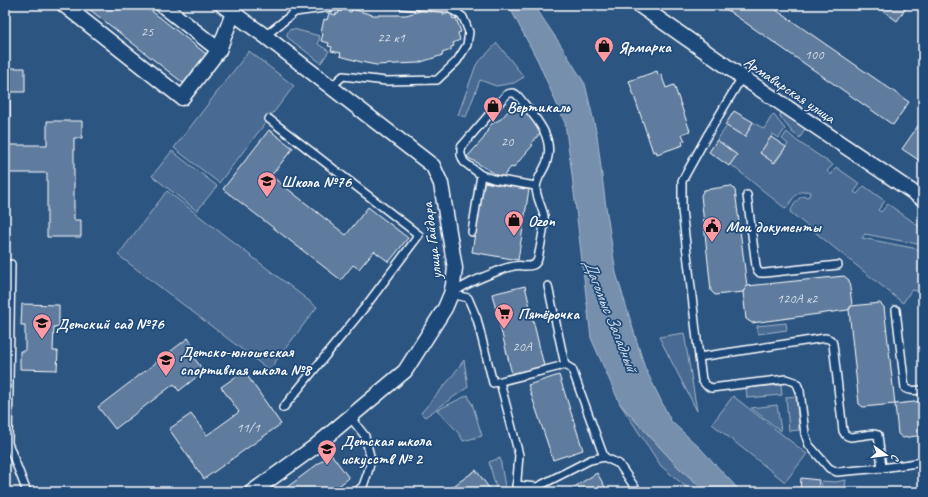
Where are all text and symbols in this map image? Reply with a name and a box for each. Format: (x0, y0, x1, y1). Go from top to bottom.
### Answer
house number: 25 (141, 23, 154, 40)
house number: 22 к1 (377, 29, 405, 46)
shop icon: Ярмарка (593, 35, 615, 63)
place label: Ярмарка (618, 37, 672, 57)
house number: 100 (805, 46, 825, 63)
street label: Армавирская улица (740, 52, 840, 128)
shop icon: Вертикаль (482, 95, 504, 123)
place label: Вертикаль (507, 97, 571, 117)
house number: 20 (501, 133, 515, 150)
school or university icon: Школа №76 (256, 170, 278, 198)
place label: Школа №76 (281, 172, 352, 192)
street label: улица Гайдара (417, 200, 447, 281)
shop icon: Ozon (503, 209, 525, 237)
place label: Ozon (528, 211, 555, 231)
public building icon: Мои документы (701, 215, 723, 243)
place label: Мои документы (726, 217, 822, 237)
water label: Дагомыс Западный (578, 255, 644, 378)
house number: 120А к2 (777, 290, 819, 307)
supermarket icon: Пятёрочка (493, 302, 515, 330)
place label: Пятёрочка (518, 304, 580, 324)
school or university icon: Детский сад №76 (31, 312, 53, 340)
place label: Детский сад №76 (56, 314, 165, 334)
house number: 20А (512, 338, 533, 355)
place label: Детско-юношеская спортивная школа №8 (180, 342, 313, 380)
school or university icon: Детско-юношеская спортивная школа №8 (155, 349, 177, 377)
house number: 11/1 (236, 419, 260, 436)
place label: Детская школа искусств № 2 (341, 431, 432, 469)
north arrow (866, 435, 906, 475)
school or university icon: Детская школа искусств № 2 (316, 438, 338, 466)
text: С (888, 453, 903, 463)

